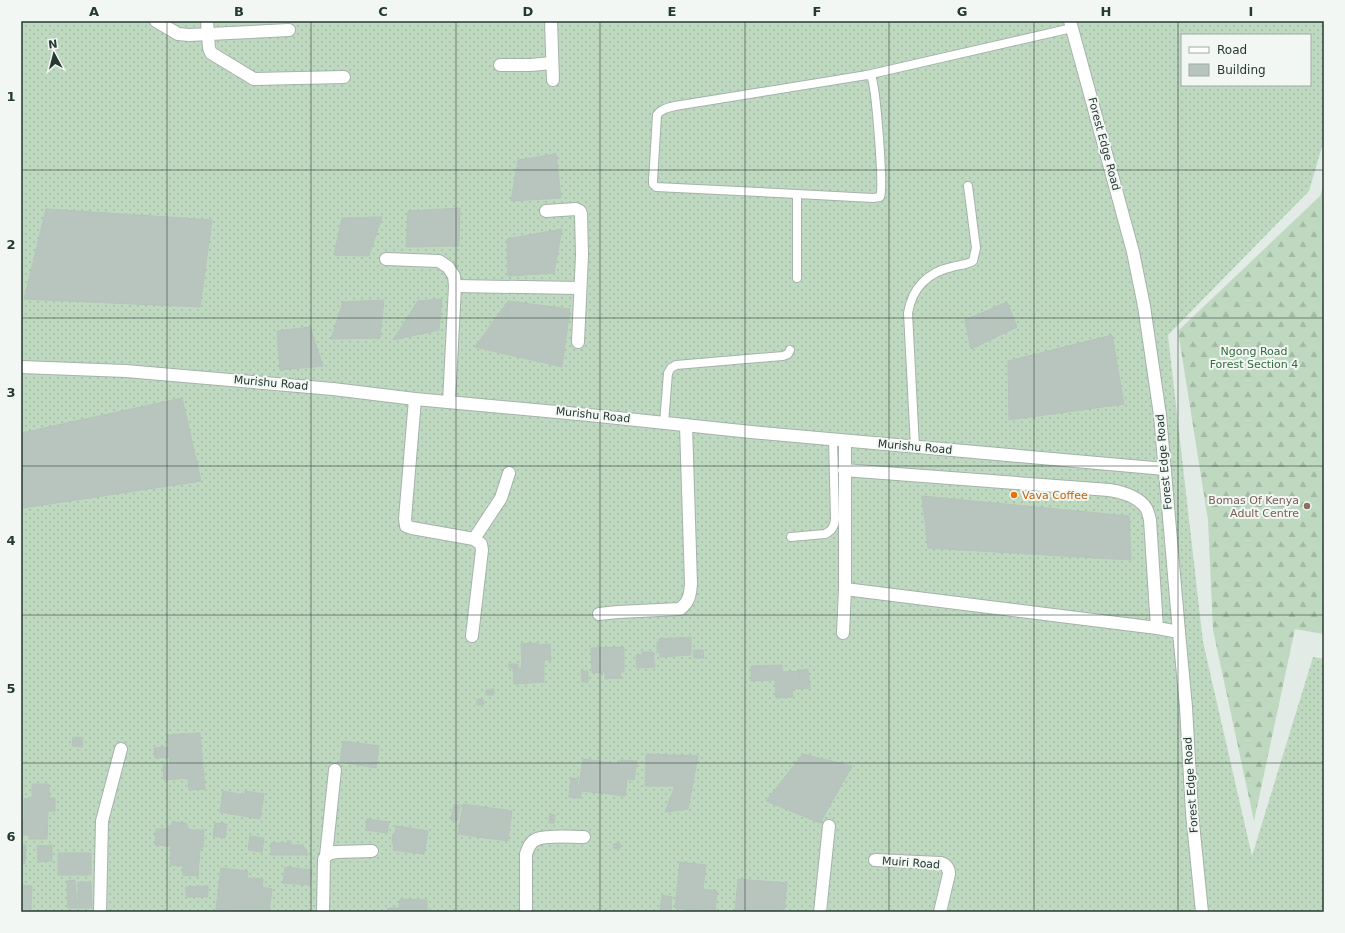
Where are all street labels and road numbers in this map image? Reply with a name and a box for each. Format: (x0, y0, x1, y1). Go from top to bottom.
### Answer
street label: Forest Edge Road (1085, 96, 1123, 192)
street label: Murishu Road (233, 373, 309, 393)
street label: Murishu Road (555, 405, 631, 425)
street label: Forest Edge Road (1153, 414, 1175, 510)
street label: Murishu Road (877, 437, 953, 457)
street label: Forest Edge Road (1181, 737, 1201, 833)
street label: Muiri Road (882, 854, 940, 872)

